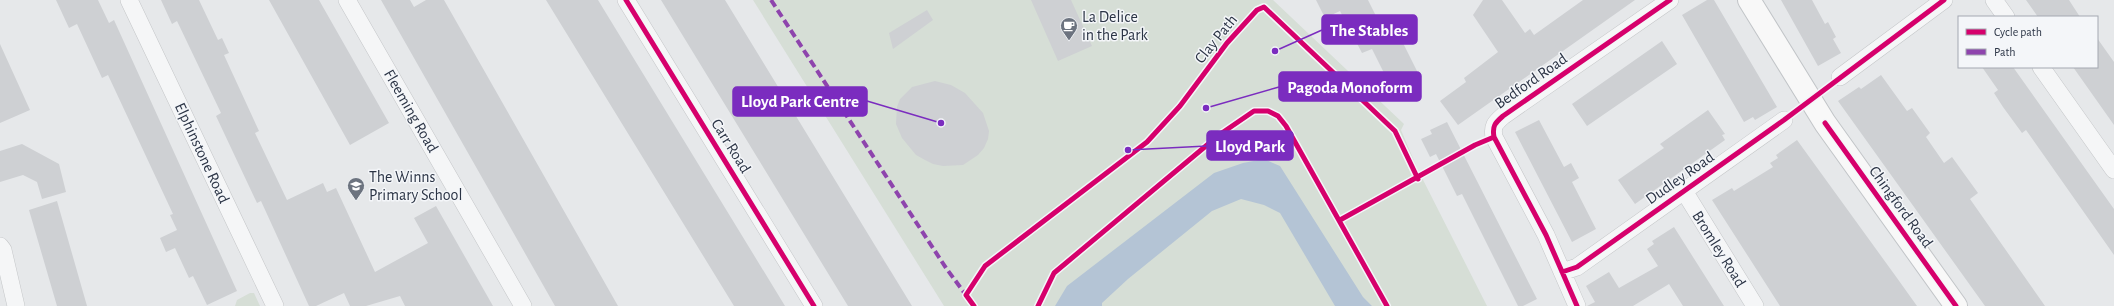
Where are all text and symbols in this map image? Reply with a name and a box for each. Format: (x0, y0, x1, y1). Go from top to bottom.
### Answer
place label: La Delice in the Park (1082, 9, 1149, 43)
street label: Clay Path (1192, 12, 1241, 67)
callout: The Stables (1322, 15, 1417, 44)
cafe icon: La Delice in the Park (1059, 16, 1079, 41)
legend (1958, 16, 2098, 68)
text: The Stables (1330, 22, 1409, 39)
text: Cycle path (1994, 26, 2042, 39)
text: Path (1994, 46, 2016, 58)
street label: Bedford Road (1492, 50, 1570, 112)
street label: Fleeming Road (381, 67, 441, 155)
callout: Pagoda Monoform (1279, 72, 1421, 101)
text: Pagoda Monoform (1287, 79, 1413, 96)
callout: Lloyd Park Centre (733, 87, 867, 116)
text: Lloyd Park Centre (741, 93, 859, 111)
street label: Elphinstone Road (172, 100, 232, 206)
street label: Carr Road (708, 116, 754, 176)
callout: Lloyd Park (1207, 131, 1293, 160)
text: Lloyd Park (1215, 138, 1286, 156)
street label: Dudley Road (1643, 149, 1718, 208)
street label: Chingford Road (1866, 163, 1936, 251)
place label: The Winns Primary School (369, 169, 462, 204)
school or university icon: The Winns Primary School (346, 176, 366, 201)
street label: Bromley Road (1688, 208, 1749, 291)

